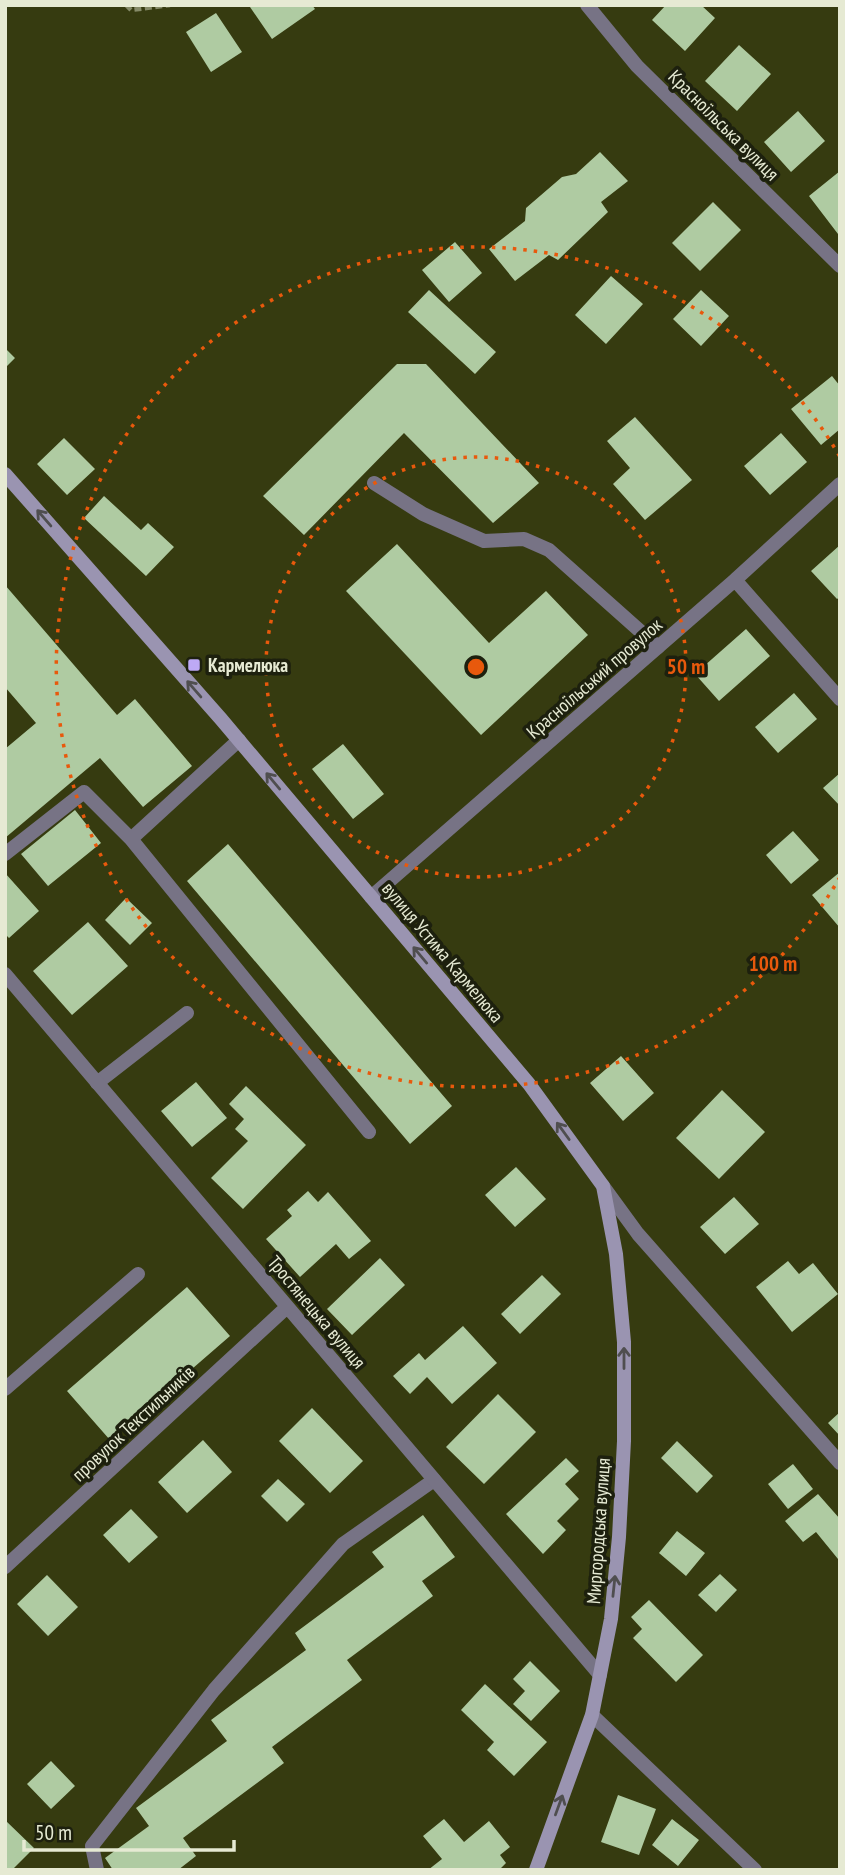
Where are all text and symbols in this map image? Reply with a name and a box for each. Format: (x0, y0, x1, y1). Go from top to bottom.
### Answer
street label: Красноїльська вулиця (664, 65, 784, 185)
one-way arrow (36, 509, 52, 527)
street label: Красноїльський провулок (521, 612, 667, 744)
place label: Кармелюка (208, 653, 288, 677)
text: 50 m (667, 653, 705, 680)
centre of rings (464, 655, 488, 679)
marker: Кармелюка (186, 657, 202, 673)
one-way arrow (186, 680, 202, 698)
one-way arrow (265, 772, 281, 790)
street label: вулиця Устима Кармелюка (377, 877, 509, 1027)
one-way arrow (412, 946, 428, 964)
text: 100 m (749, 950, 797, 977)
one-way arrow (556, 1122, 570, 1141)
street label: Тростянецька вулиця (263, 1251, 371, 1373)
one-way arrow (617, 1347, 631, 1370)
street label: провулок Текстильників (67, 1360, 199, 1486)
street label: Миргородська вулиця (581, 1457, 615, 1605)
one-way arrow (608, 1575, 621, 1597)
one-way arrow (554, 1795, 566, 1817)
scale bar (24, 1808, 234, 1852)
text: 50 m (35, 1819, 72, 1846)

